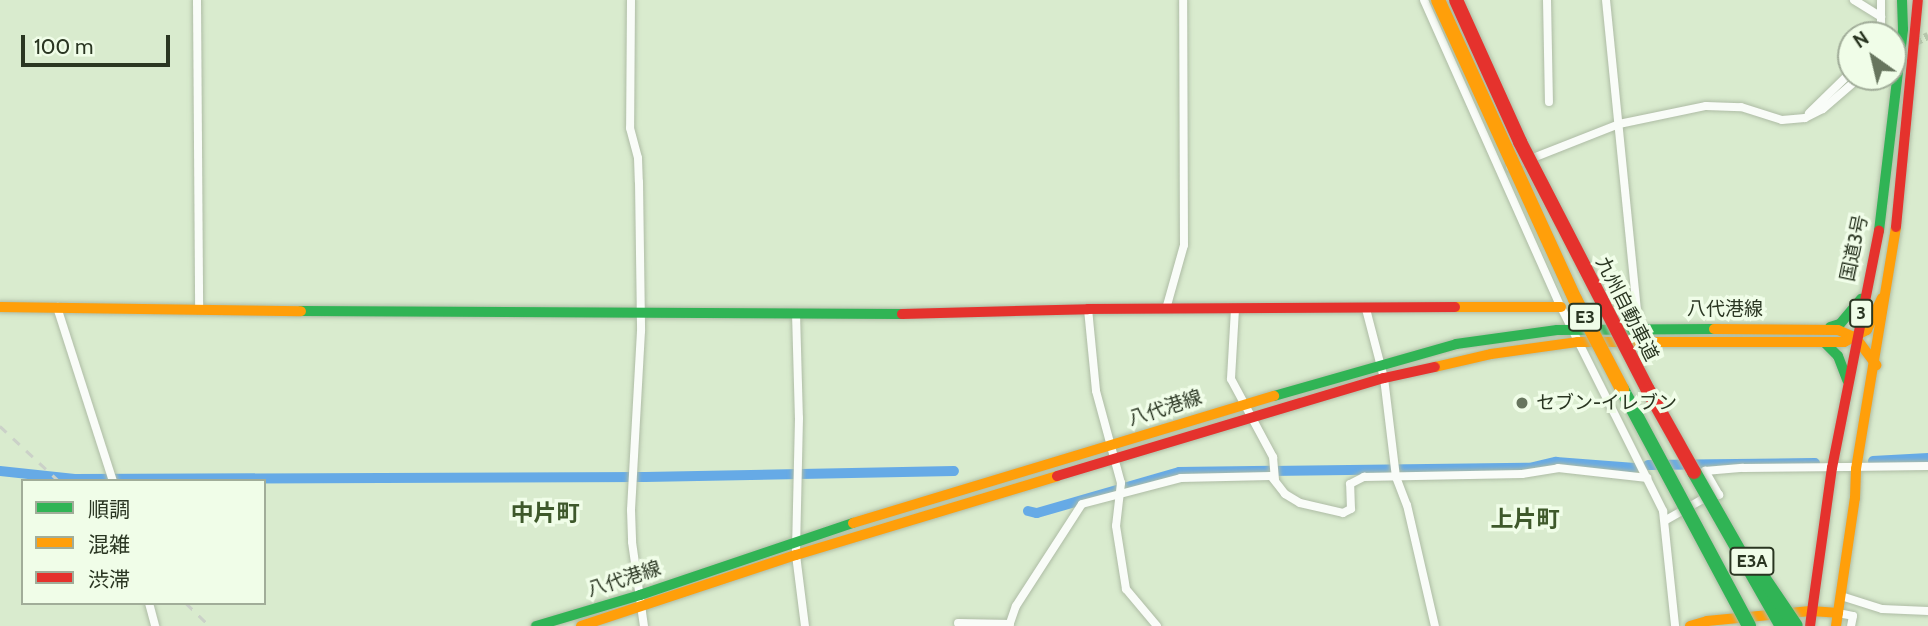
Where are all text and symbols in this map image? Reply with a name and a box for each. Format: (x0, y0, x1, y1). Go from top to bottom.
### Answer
scale bar (24, 21, 173, 65)
north arrow (1837, 21, 1907, 91)
text: N (1849, 27, 1873, 53)
text: 100 m (34, 34, 93, 59)
street label: 国道3号 (1836, 213, 1872, 283)
street label: 九州自動車道 (1591, 253, 1663, 365)
street label: 八代港線 (1687, 298, 1763, 320)
road number: 3 (1849, 298, 1873, 328)
road number: E3 (1568, 302, 1602, 332)
street label: 八代港線 (1125, 385, 1205, 431)
place label: セブン-イレブン (1536, 392, 1677, 414)
marker: セブン-イレブン (1514, 395, 1530, 411)
legend (21, 479, 266, 605)
text: 順調 (88, 497, 130, 522)
district label: 中片町 (511, 499, 579, 527)
district label: 上片町 (1491, 505, 1559, 533)
text: 混雑 (88, 532, 130, 557)
road number: E3A (1729, 546, 1775, 576)
street label: 八代港線 (584, 556, 664, 602)
text: 渋滞 (88, 567, 130, 592)

